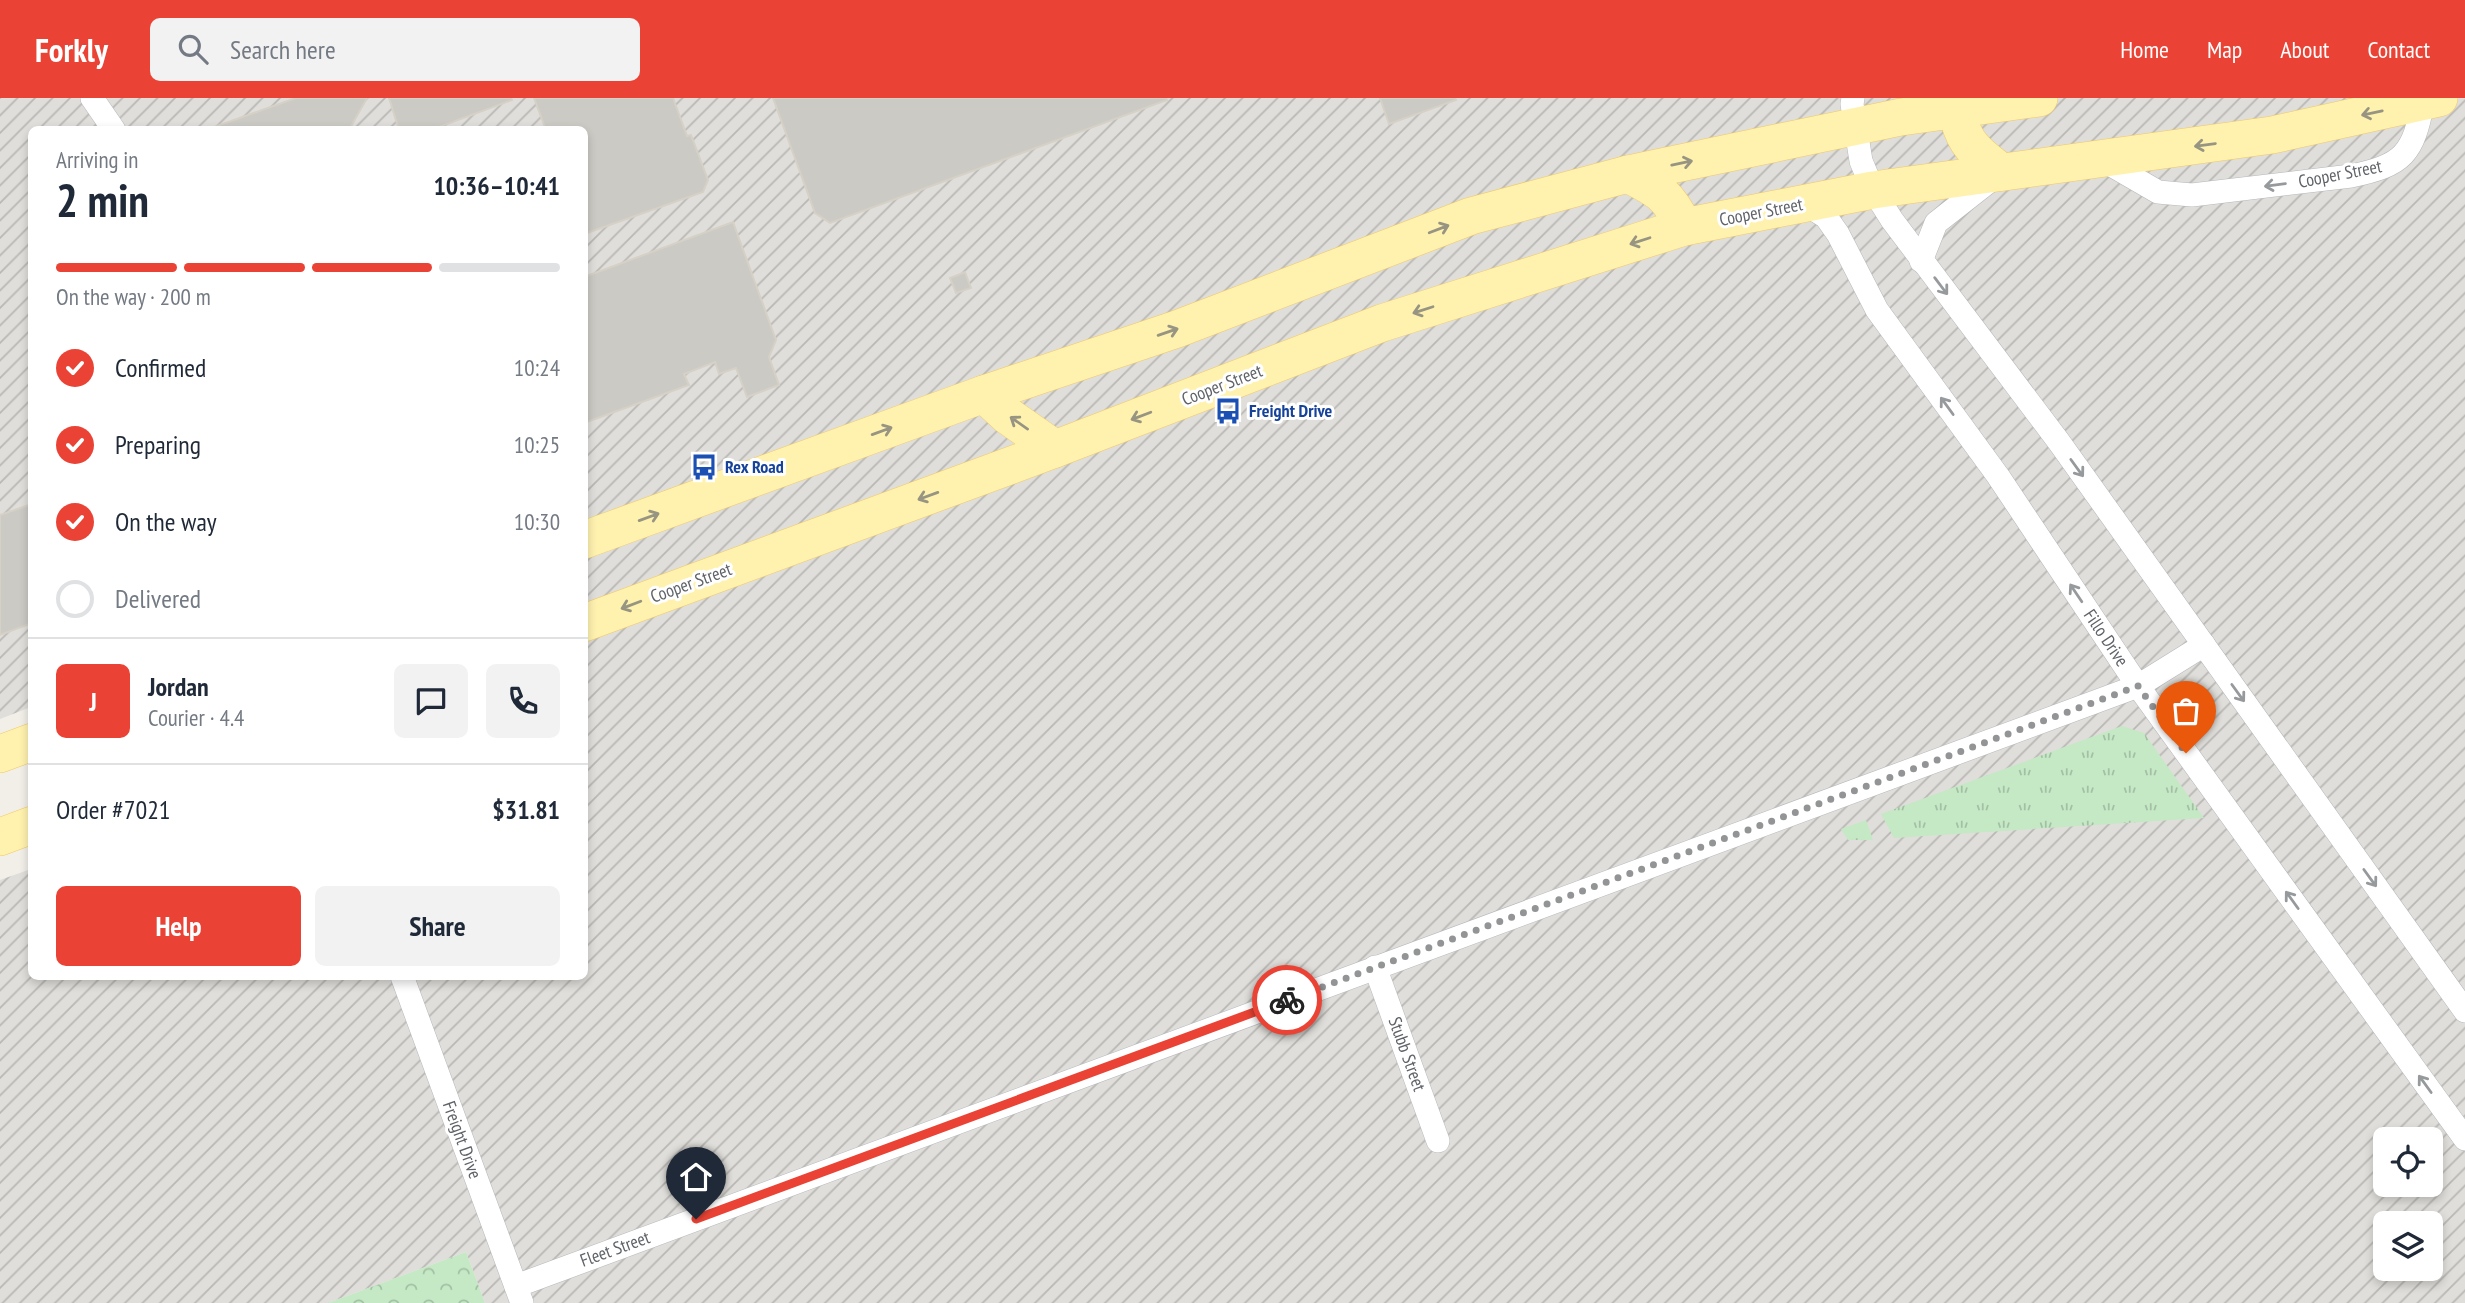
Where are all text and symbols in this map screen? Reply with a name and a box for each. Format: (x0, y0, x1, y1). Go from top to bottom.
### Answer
search box (150, 18, 640, 81)
text: Forkly (35, 28, 108, 71)
icon: search (174, 30, 212, 68)
text: Search here (230, 33, 336, 66)
text: Home (2120, 34, 2169, 65)
text: Map (2207, 34, 2242, 65)
text: About (2280, 34, 2329, 65)
text: Contact (2367, 34, 2430, 65)
one-way arrow (2361, 107, 2384, 121)
one-way arrow (2194, 139, 2217, 152)
text: Arriving in (56, 145, 138, 174)
street label: Cooper Street (2296, 154, 2384, 193)
one-way arrow (1670, 156, 1693, 170)
text: 10:36–10:41 (433, 169, 560, 202)
text: 2 min (56, 170, 149, 230)
one-way arrow (2264, 178, 2287, 191)
street label: Cooper Street (1717, 192, 1805, 231)
one-way arrow (1428, 221, 1449, 234)
one-way arrow (1629, 235, 1651, 248)
one-way arrow (1933, 276, 1948, 295)
text: On the way · 200 m (56, 282, 211, 311)
one-way arrow (1412, 304, 1434, 317)
one-way arrow (1157, 325, 1179, 337)
icon: check (56, 349, 94, 387)
text: Confirmed (115, 351, 206, 384)
text: 10:24 (514, 353, 560, 382)
street label: Cooper Street (1178, 359, 1265, 410)
bus stop icon: Freight Drive (1213, 396, 1243, 426)
one-way arrow (1940, 397, 1954, 416)
place label: Freight Drive (1249, 399, 1333, 422)
one-way arrow (1131, 410, 1153, 423)
one-way arrow (1010, 416, 1029, 430)
one-way arrow (871, 424, 893, 437)
icon: check (56, 426, 94, 464)
text: Preparing (115, 428, 201, 461)
text: 10:25 (514, 430, 560, 459)
bus stop icon: Rex Road (689, 452, 719, 482)
place label: Rex Road (725, 455, 784, 478)
one-way arrow (2070, 458, 2084, 477)
one-way arrow (918, 490, 940, 503)
icon: check (56, 503, 94, 541)
text: On the way (115, 505, 217, 538)
text: 10:30 (514, 507, 560, 536)
one-way arrow (637, 509, 659, 522)
street label: Cooper Street (647, 557, 735, 608)
text: Delivered (115, 582, 201, 615)
one-way arrow (2069, 584, 2083, 604)
one-way arrow (621, 600, 643, 612)
street label: Fillo Drive (2079, 605, 2134, 671)
button: chat (394, 664, 468, 738)
button: phone (486, 664, 560, 738)
text: Jordan (148, 670, 209, 703)
pin (2156, 681, 2216, 753)
one-way arrow (2231, 683, 2245, 702)
text: J (89, 685, 97, 718)
icon: bag (2167, 692, 2205, 730)
text: Courier · 4.4 (148, 703, 244, 732)
text: Order #7021 (56, 793, 171, 826)
text: $31.81 (492, 793, 560, 826)
one-way arrow (2363, 868, 2377, 887)
button: Help (56, 886, 301, 966)
button: Share (315, 886, 560, 966)
one-way arrow (2285, 891, 2299, 910)
courier (1252, 965, 1322, 1035)
icon: bike (1268, 981, 1306, 1019)
street label: Stubb Street (1383, 1014, 1431, 1094)
one-way arrow (2418, 1075, 2432, 1094)
street label: Freight Drive (438, 1098, 487, 1182)
map controls (2373, 1127, 2443, 1281)
button: locate (2373, 1127, 2443, 1197)
pin (666, 1147, 726, 1219)
icon: home (677, 1158, 715, 1196)
button: layers (2373, 1211, 2443, 1281)
street label: Fleet Street (577, 1225, 653, 1272)

